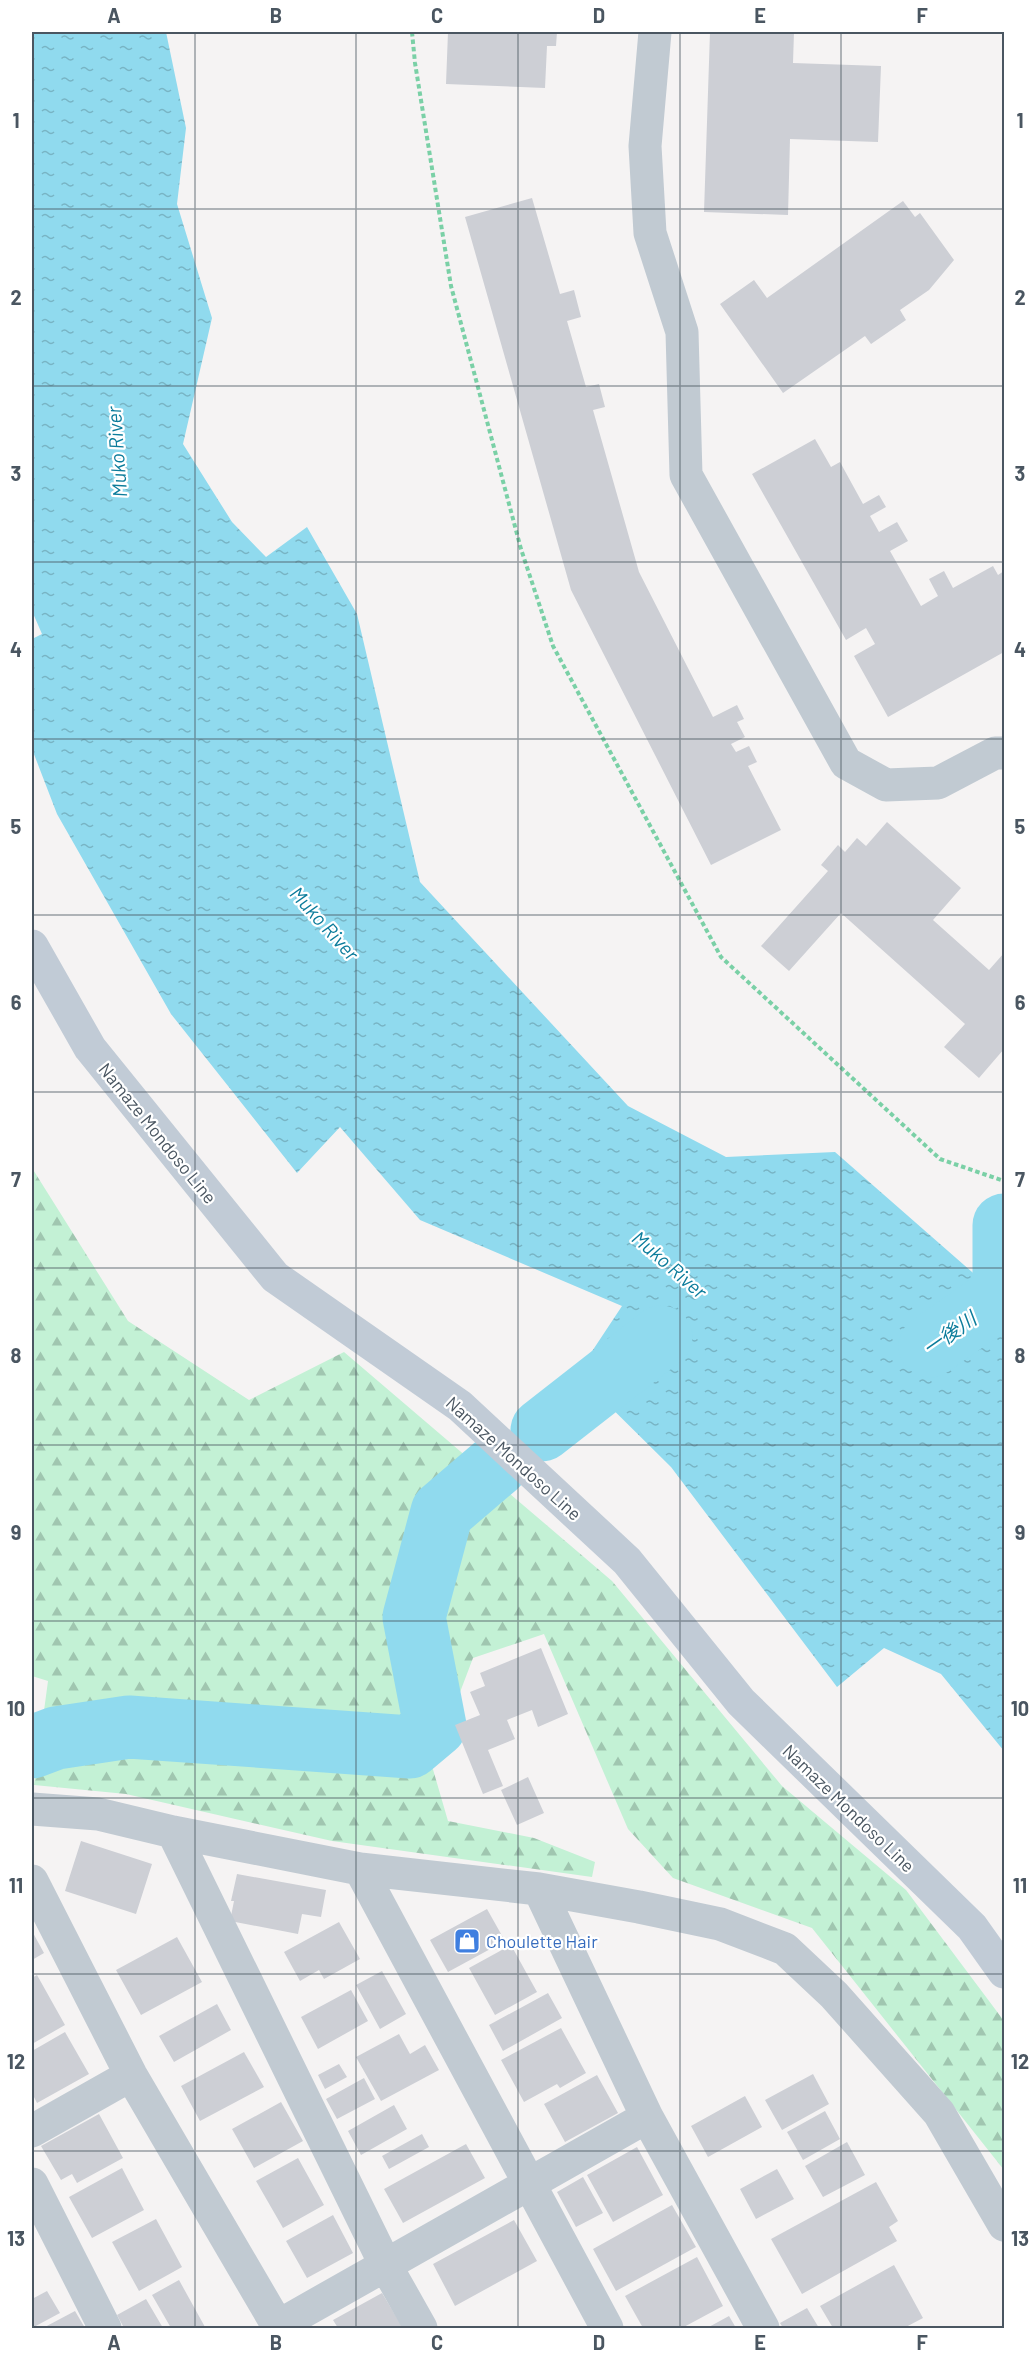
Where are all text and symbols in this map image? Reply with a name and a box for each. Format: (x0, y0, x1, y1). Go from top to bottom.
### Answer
text: A (107, 3, 121, 27)
text: B (270, 3, 282, 27)
text: C (431, 3, 443, 27)
text: D (593, 3, 605, 27)
text: E (754, 3, 766, 27)
text: F (916, 3, 928, 27)
text: 1 (12, 108, 20, 132)
text: 1 (1016, 108, 1024, 132)
text: 2 (10, 285, 22, 309)
text: 2 (1014, 285, 1026, 309)
water label: Muko River (101, 405, 131, 498)
text: 3 (11, 461, 21, 485)
text: 3 (1015, 461, 1025, 485)
text: 4 (10, 637, 22, 661)
text: 4 (1014, 637, 1026, 661)
text: 5 (11, 814, 22, 838)
text: 5 (1015, 814, 1026, 838)
water label: Muko River (286, 881, 365, 966)
text: 6 (11, 990, 22, 1014)
text: 6 (1015, 990, 1026, 1014)
street label: Namaze Mondoso Line (95, 1058, 221, 1208)
text: 7 (11, 1167, 21, 1191)
text: 7 (1015, 1167, 1025, 1191)
water label: Muko River (628, 1225, 713, 1304)
water label: 一後川 (918, 1305, 982, 1360)
text: 8 (11, 1343, 22, 1367)
text: 8 (1015, 1343, 1026, 1367)
street label: Namaze Mondoso Line (442, 1391, 586, 1525)
text: 9 (11, 1520, 21, 1544)
text: 9 (1015, 1520, 1025, 1544)
text: 10 (7, 1696, 25, 1720)
text: 10 (1011, 1696, 1029, 1720)
street label: Namaze Mondoso Line (779, 1739, 919, 1877)
text: 11 (9, 1873, 23, 1897)
text: 11 (1013, 1873, 1027, 1897)
shop icon: Choulette Hair (452, 1926, 482, 1956)
place label: Choulette Hair (486, 1930, 598, 1952)
text: 12 (7, 2049, 25, 2073)
text: 12 (1011, 2049, 1029, 2073)
text: 13 (7, 2226, 25, 2250)
text: 13 (1011, 2226, 1029, 2250)
text: A (107, 2330, 121, 2354)
text: B (270, 2330, 282, 2354)
text: C (431, 2330, 443, 2354)
text: D (593, 2330, 605, 2354)
text: E (754, 2330, 766, 2354)
text: F (916, 2330, 928, 2354)

